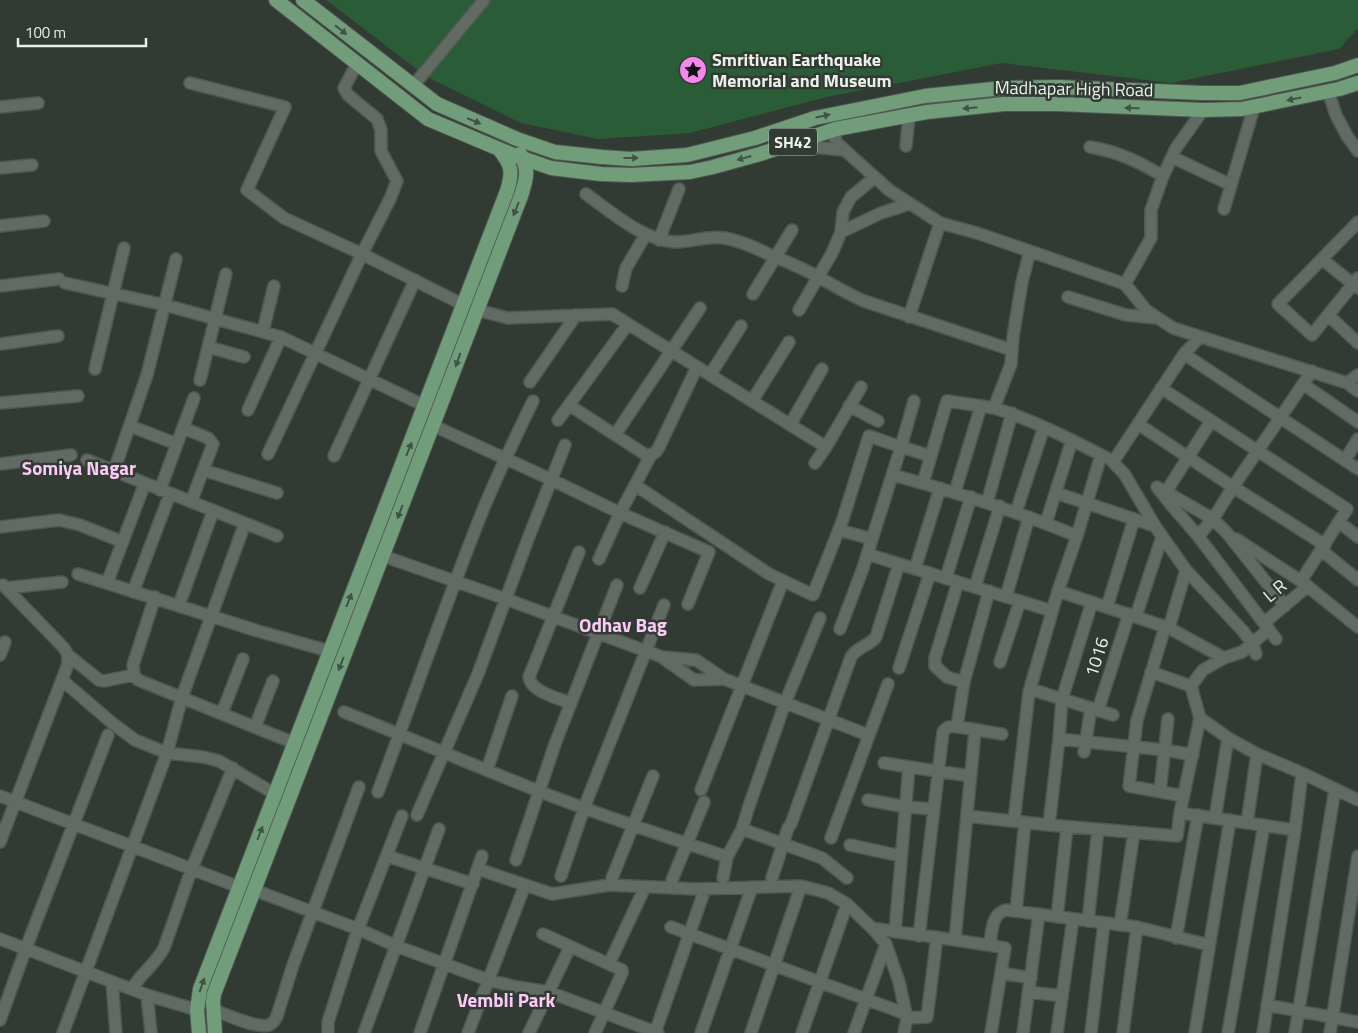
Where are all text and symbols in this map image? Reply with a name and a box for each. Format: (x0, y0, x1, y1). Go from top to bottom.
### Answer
scale bar (18, 15, 145, 47)
text: 100 m (25, 21, 66, 44)
one-way arrow (334, 25, 348, 35)
place label: Smritivan Earthquake Memorial and Museum (712, 46, 892, 94)
place icon: Smritivan Earthquake Memorial and Museum (678, 55, 708, 85)
street label: Madhapar High Road (994, 74, 1154, 103)
one-way arrow (1285, 95, 1301, 103)
one-way arrow (1124, 103, 1140, 111)
one-way arrow (962, 104, 978, 112)
one-way arrow (815, 112, 830, 120)
one-way arrow (467, 118, 482, 126)
road number: SH42 (769, 128, 817, 156)
one-way arrow (623, 154, 639, 162)
one-way arrow (736, 155, 751, 163)
one-way arrow (512, 202, 520, 216)
one-way arrow (454, 353, 461, 368)
one-way arrow (405, 441, 413, 456)
district label: Somiya Nagar (22, 453, 136, 482)
one-way arrow (396, 505, 404, 520)
street label: L R (1257, 573, 1292, 609)
one-way arrow (345, 592, 353, 607)
district label: Odhav Bag (579, 610, 667, 639)
street label: 1016 (1077, 633, 1116, 680)
one-way arrow (337, 656, 344, 671)
one-way arrow (256, 825, 264, 840)
one-way arrow (198, 977, 206, 992)
district label: Vembli Park (457, 985, 556, 1014)

